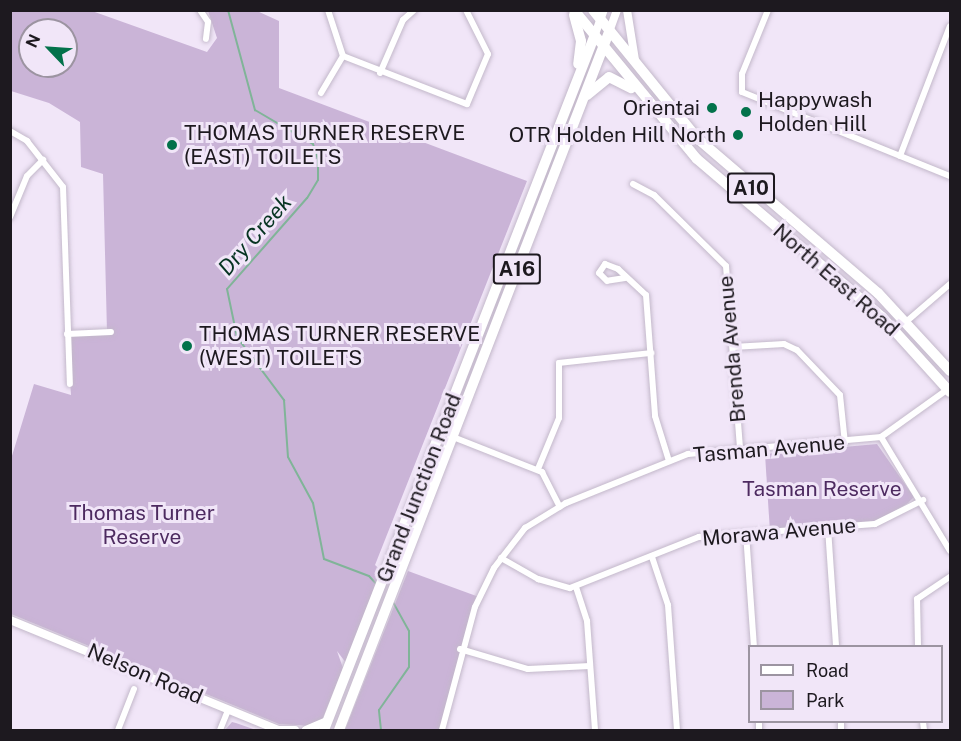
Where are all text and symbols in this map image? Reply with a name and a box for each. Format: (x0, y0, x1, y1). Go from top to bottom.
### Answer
north arrow (18, 18, 78, 78)
text: N (22, 31, 44, 51)
place label: Happywash Holden Hill (758, 87, 872, 137)
place label: Orientai (623, 95, 700, 121)
marker: Orientai (705, 101, 719, 115)
marker: Happywash Holden Hill (739, 105, 753, 119)
place label: THOMAS TURNER RESERVE (EAST) TOILETS (184, 120, 465, 170)
place label: OTR Holden Hill North (509, 122, 726, 148)
marker: OTR Holden Hill North (731, 128, 745, 142)
marker: THOMAS TURNER RESERVE (EAST) TOILETS (165, 138, 179, 152)
road number: A10 (727, 171, 775, 205)
water label: Dry Creek (213, 189, 297, 281)
street label: North East Road (768, 218, 904, 342)
road number: A16 (492, 252, 542, 286)
street label: Brenda Avenue (713, 274, 751, 424)
place label: THOMAS TURNER RESERVE (WEST) TOILETS (199, 321, 480, 371)
marker: THOMAS TURNER RESERVE (WEST) TOILETS (180, 339, 194, 353)
street label: Grand Junction Road (371, 390, 467, 586)
street label: Tasman Avenue (692, 430, 846, 468)
park label: Tasman Reserve (742, 476, 902, 502)
park label: Thomas Turner Reserve (69, 500, 215, 550)
street label: Morawa Avenue (701, 513, 857, 551)
street label: Nelson Road (83, 638, 207, 710)
legend (748, 645, 943, 723)
text: Road (806, 660, 849, 681)
text: Park (806, 690, 844, 711)

